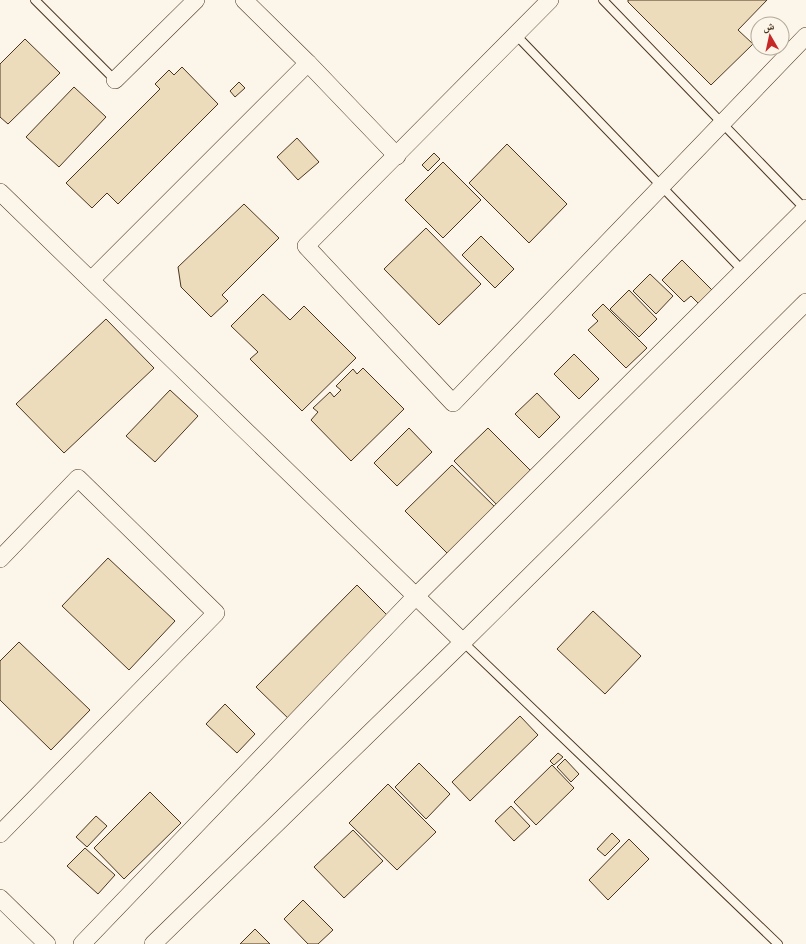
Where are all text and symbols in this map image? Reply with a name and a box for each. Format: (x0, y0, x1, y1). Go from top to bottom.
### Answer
north arrow (750, 16, 790, 56)
text: ش (762, 18, 776, 35)

